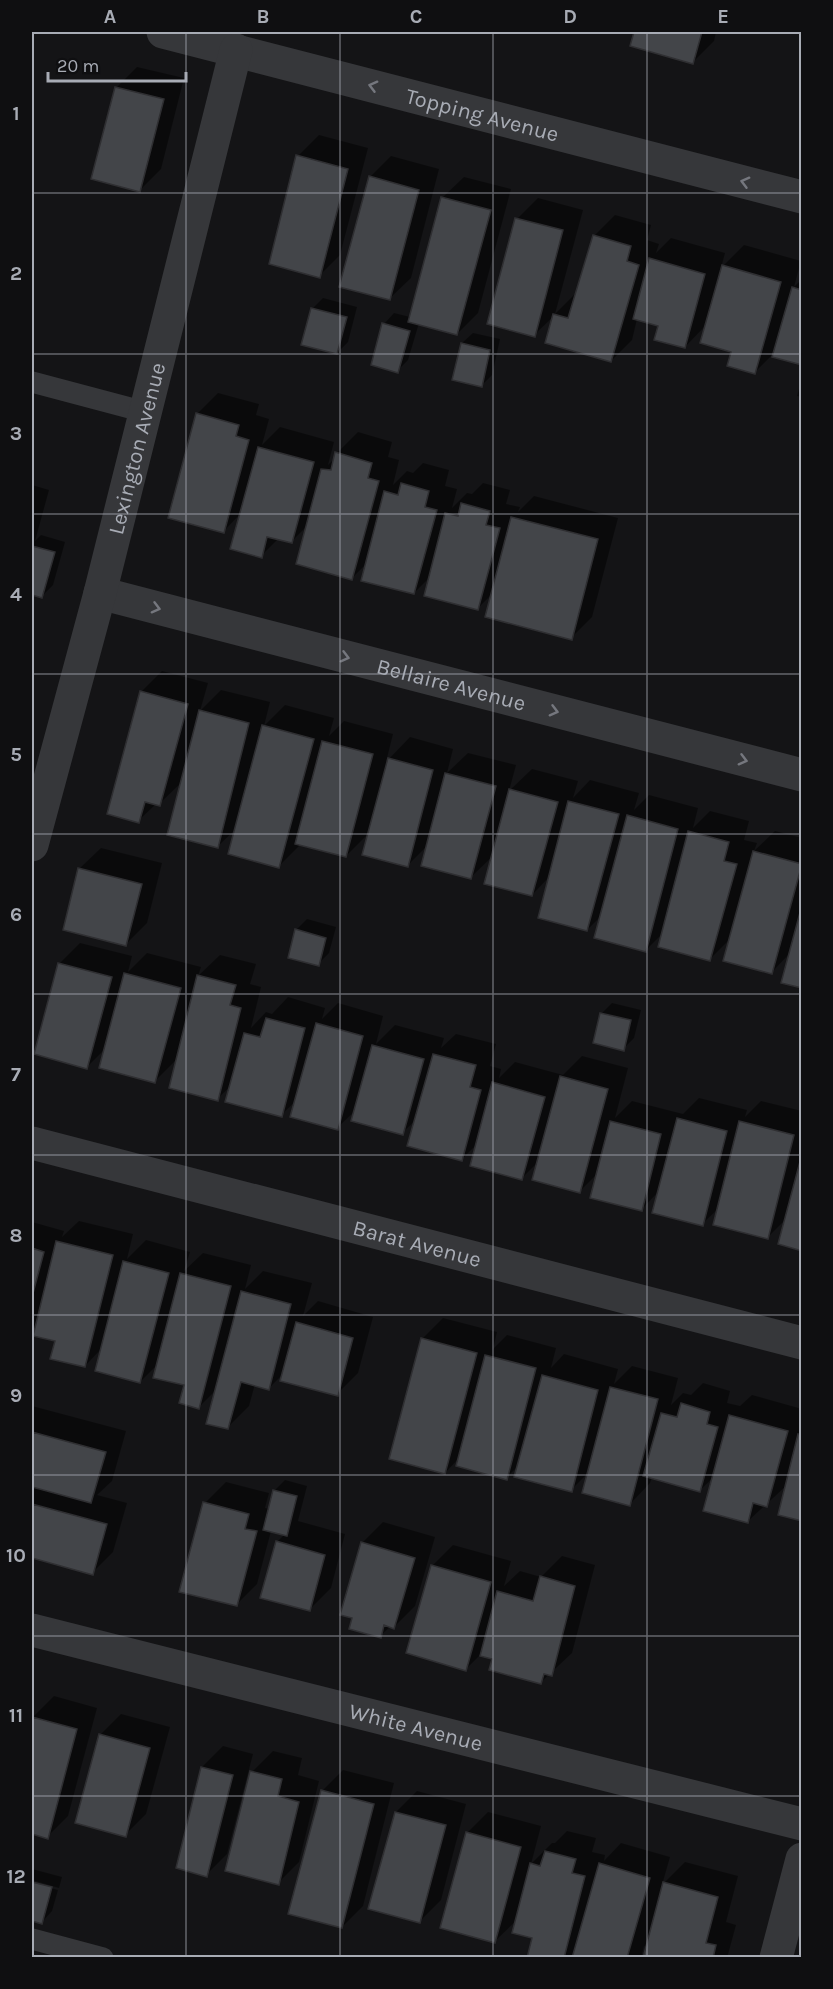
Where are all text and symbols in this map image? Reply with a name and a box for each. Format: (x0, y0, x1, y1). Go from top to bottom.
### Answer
text: A (104, 5, 117, 28)
text: B (257, 5, 269, 28)
text: C (410, 5, 422, 28)
text: D (563, 5, 577, 28)
text: E (717, 5, 729, 28)
scale bar (48, 45, 186, 83)
text: 20 m (57, 55, 99, 77)
one-way arrow (368, 81, 379, 93)
street label: Topping Avenue (403, 83, 562, 148)
text: 1 (12, 102, 20, 125)
one-way arrow (740, 177, 750, 190)
text: 2 (10, 262, 22, 285)
street label: Lexington Avenue (103, 360, 171, 537)
text: 3 (10, 422, 22, 445)
text: 4 (10, 583, 22, 606)
one-way arrow (151, 600, 161, 613)
one-way arrow (340, 649, 350, 662)
street label: Bellaire Avenue (374, 653, 528, 717)
one-way arrow (549, 703, 559, 716)
text: 5 (10, 743, 22, 766)
one-way arrow (738, 752, 748, 765)
text: 6 (10, 903, 22, 926)
text: 7 (11, 1063, 21, 1086)
street label: Barat Avenue (350, 1215, 484, 1273)
text: 8 (10, 1224, 22, 1247)
text: 9 (10, 1384, 22, 1407)
text: 10 (6, 1544, 26, 1567)
street label: White Avenue (346, 1698, 485, 1757)
text: 11 (9, 1704, 23, 1727)
text: 12 (6, 1865, 26, 1888)

